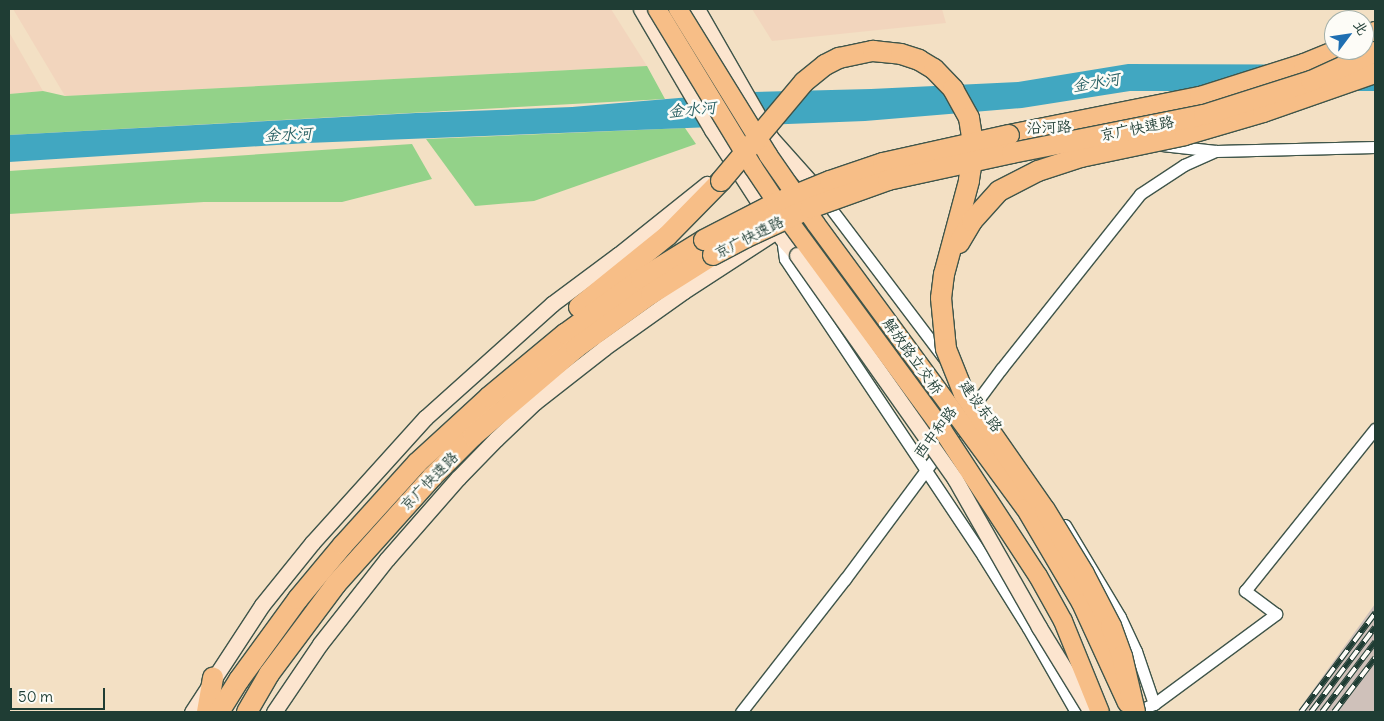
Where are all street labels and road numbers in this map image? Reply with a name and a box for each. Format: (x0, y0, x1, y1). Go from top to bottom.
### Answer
street label: 京广快速路 (1098, 112, 1176, 144)
street label: 沿河路 (1026, 117, 1072, 137)
street label: 京广快速路 (712, 212, 786, 262)
street label: 解放路立交桥 (879, 314, 947, 398)
street label: 建设东路 (956, 377, 1006, 435)
street label: 西中和路 (910, 403, 960, 461)
street label: 京广快速路 (396, 448, 462, 514)

